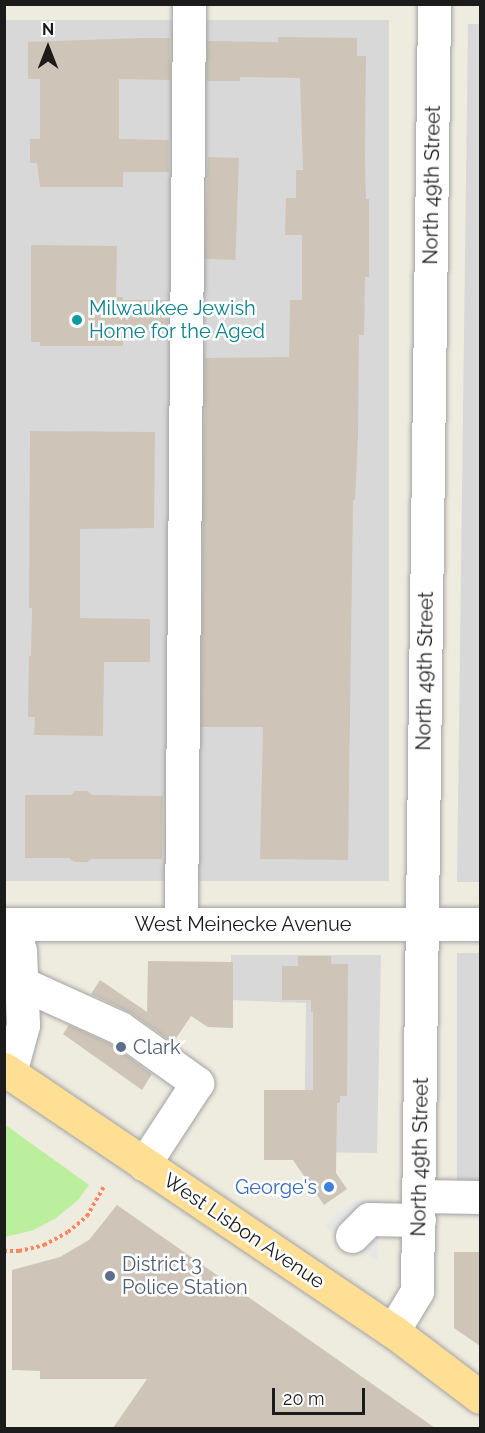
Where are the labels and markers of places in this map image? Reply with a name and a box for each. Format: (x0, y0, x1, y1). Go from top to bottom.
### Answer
place label: Milwaukee Jewish Home for the Aged (89, 296, 266, 343)
marker: Milwaukee Jewish Home for the Aged (70, 313, 84, 327)
place label: Clark (133, 1035, 181, 1059)
marker: Clark (114, 1040, 128, 1054)
place label: George's (235, 1175, 317, 1199)
marker: George's (322, 1180, 336, 1194)
place label: District 3 Police Station (122, 1252, 248, 1299)
marker: District 3 Police Station (103, 1269, 117, 1283)

